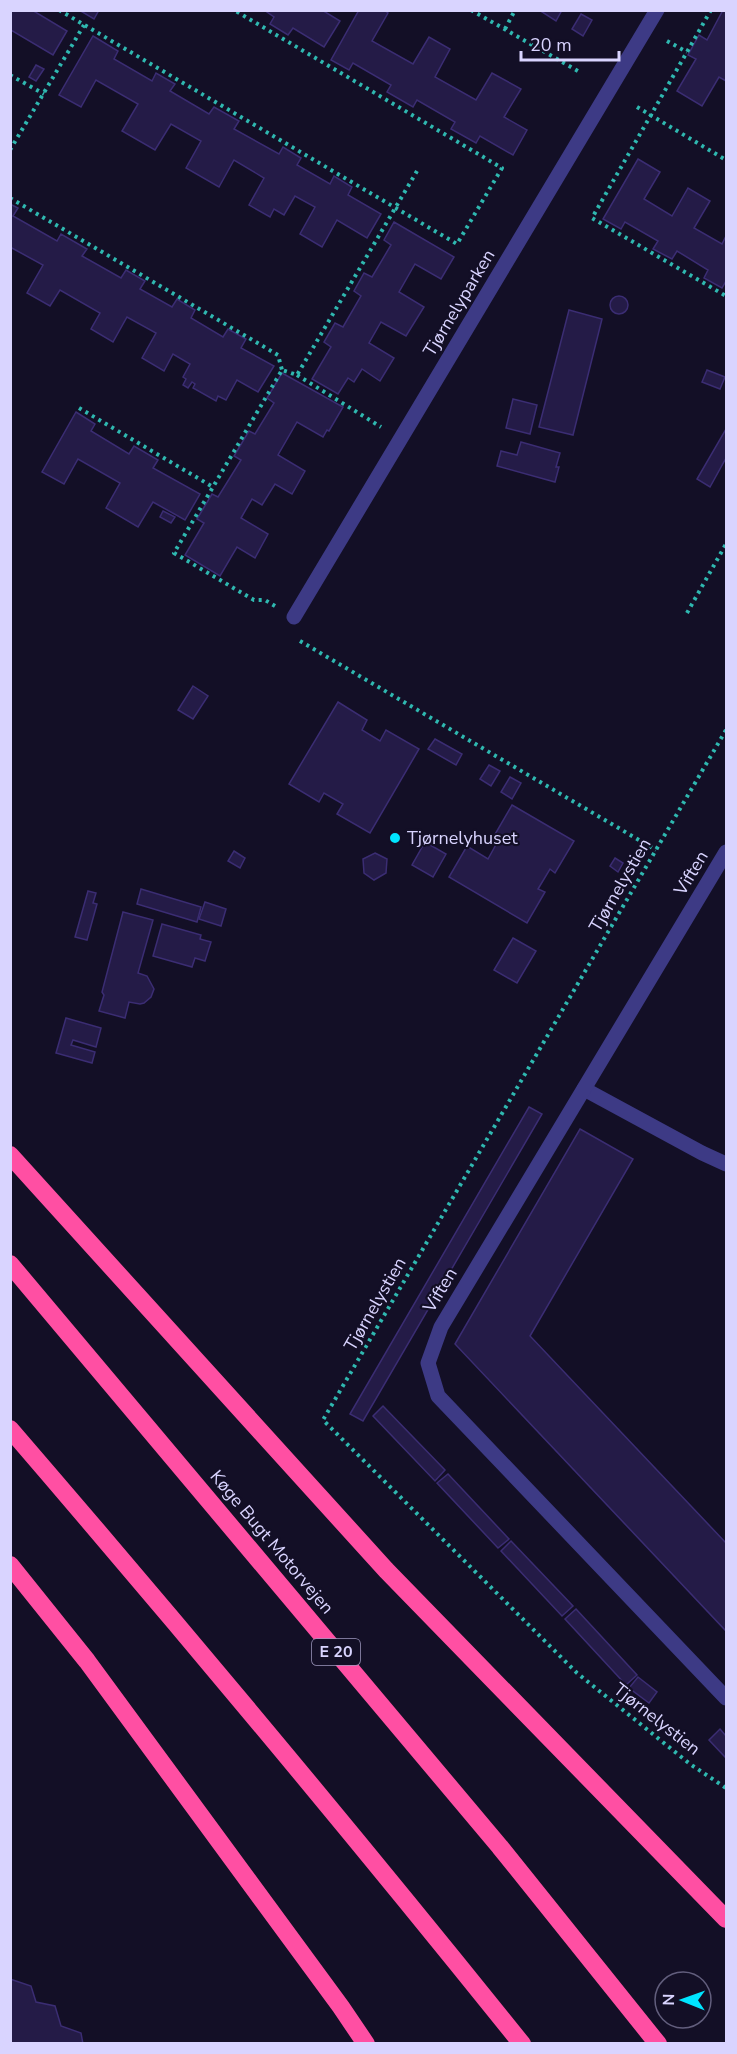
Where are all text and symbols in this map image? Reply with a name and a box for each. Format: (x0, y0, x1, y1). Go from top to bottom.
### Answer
scale bar (521, 24, 618, 62)
text: 20 m (530, 33, 572, 57)
street label: Tjørnelyparken (418, 245, 500, 361)
place label: Tjørnelyhuset (407, 826, 518, 850)
marker: Tjørnelyhuset (388, 831, 402, 845)
street label: Tjørnelystien (584, 834, 656, 936)
street label: Viften (668, 846, 714, 901)
street label: Tjørnelystien (339, 1253, 411, 1355)
street label: Viften (417, 1263, 463, 1318)
street label: Køge Bugt Motorvejen (205, 1465, 339, 1619)
road number: E 20 (312, 1639, 360, 1665)
street label: Tjørnelystien (608, 1677, 706, 1761)
north arrow (653, 1970, 713, 2030)
text: N (658, 1994, 680, 2006)

